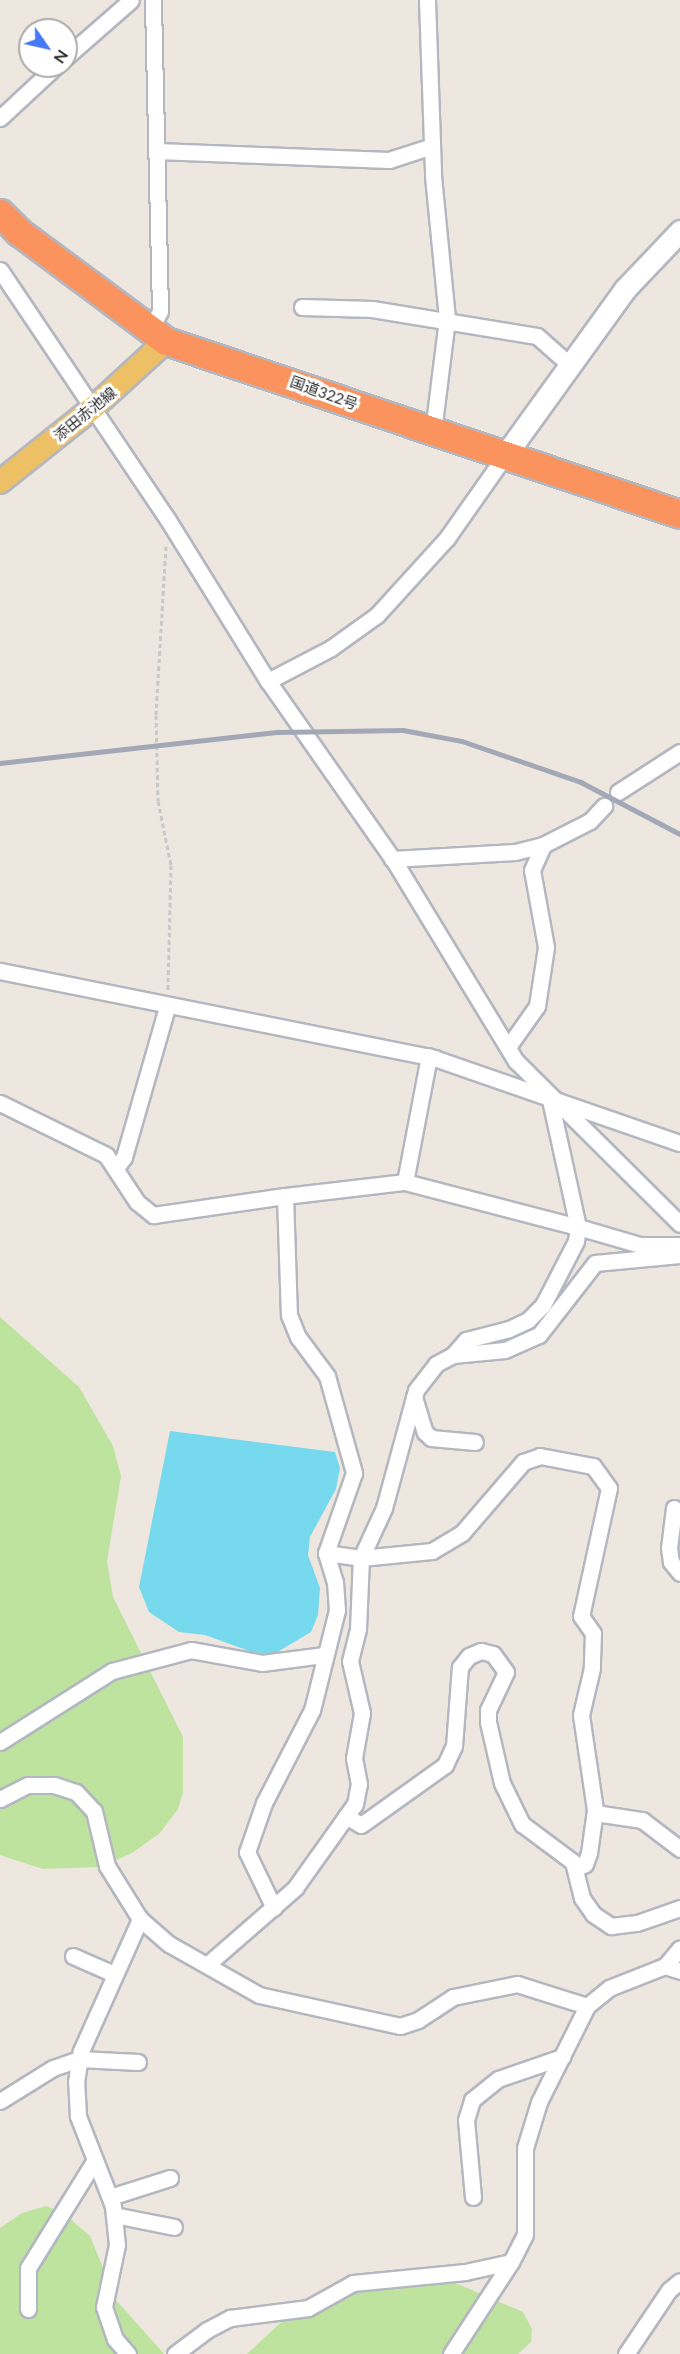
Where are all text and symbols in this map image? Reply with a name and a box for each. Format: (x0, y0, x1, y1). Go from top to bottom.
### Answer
north arrow (18, 18, 78, 78)
text: N (50, 47, 73, 68)
street label: 国道322号 (288, 372, 360, 414)
street label: 添田赤池線 (50, 383, 120, 445)

